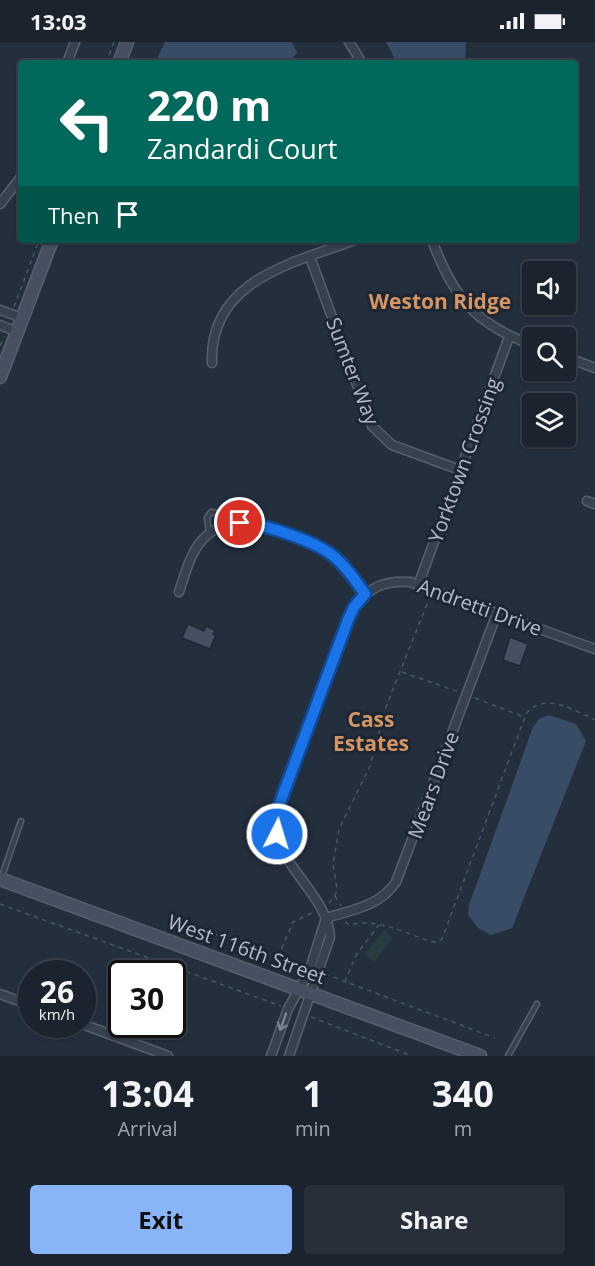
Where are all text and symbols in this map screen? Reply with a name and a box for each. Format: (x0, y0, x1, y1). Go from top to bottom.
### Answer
text: 13:03 (30, 6, 87, 36)
text: 220 m (147, 76, 271, 133)
icon: left (48, 84, 126, 162)
text: Zandardi Court (147, 130, 337, 167)
icon: arrive (111, 198, 144, 231)
text: Then (48, 200, 99, 230)
map controls (522, 261, 576, 447)
button: sound (522, 261, 576, 315)
district label: Weston Ridge (369, 287, 511, 315)
street label: Sumter Way (320, 313, 386, 430)
button: search (522, 327, 576, 381)
street label: Yorktown Crossing (422, 373, 506, 546)
button: layers (522, 393, 576, 447)
pin (214, 497, 265, 548)
icon: arrive (223, 506, 256, 539)
street label: Andretti Drive (414, 572, 546, 642)
district label: Cass Estates (333, 705, 409, 757)
street label: Mears Drive (401, 728, 465, 842)
position arrow (245, 802, 309, 866)
street label: West 116th Street (164, 908, 330, 990)
speed limit sign: 30 (108, 960, 186, 1038)
text: 26 (40, 971, 74, 1012)
text: km/h (39, 1004, 75, 1024)
one-way arrow (277, 1012, 288, 1031)
text: 13:04 (101, 1069, 194, 1118)
text: 1 (303, 1069, 323, 1118)
text: 340 (432, 1069, 494, 1118)
text: Arrival (117, 1115, 178, 1142)
text: min (295, 1115, 331, 1142)
text: m (454, 1115, 472, 1142)
button: Exit (30, 1185, 292, 1254)
button: Share (304, 1185, 565, 1254)

